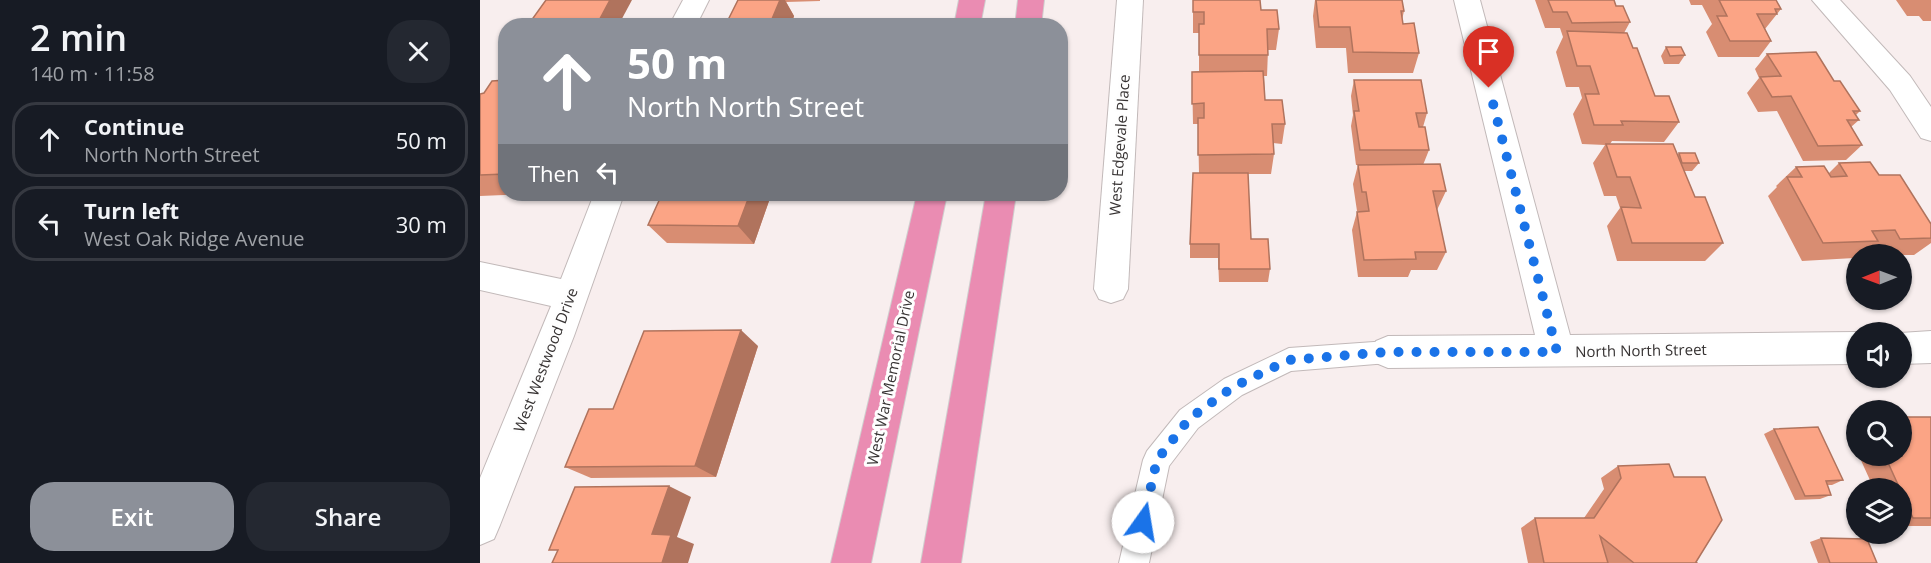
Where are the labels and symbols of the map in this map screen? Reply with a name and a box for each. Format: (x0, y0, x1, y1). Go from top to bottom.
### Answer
pin (1463, 26, 1514, 88)
street label: West Edgevale Place (1104, 74, 1134, 216)
north arrow (1846, 244, 1912, 310)
street label: West Westwood Drive (508, 285, 582, 435)
street label: West War Memorial Drive (862, 288, 918, 467)
street label: North North Street (1575, 339, 1707, 361)
position arrow (1111, 490, 1175, 554)

